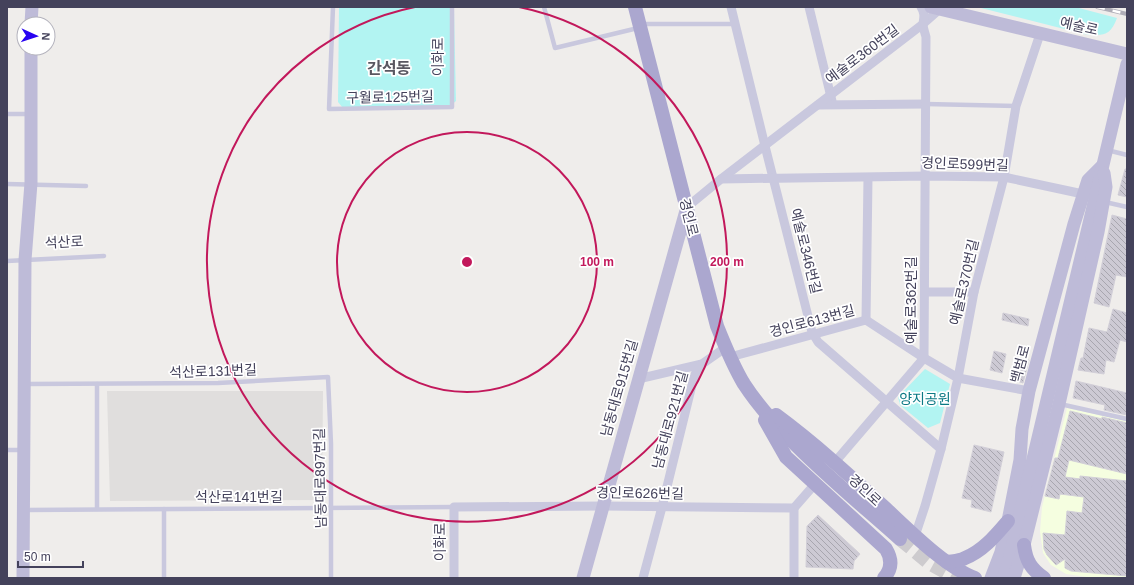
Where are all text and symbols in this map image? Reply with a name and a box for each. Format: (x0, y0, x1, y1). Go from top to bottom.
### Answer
street label: 예술로 (1058, 14, 1100, 38)
north arrow (16, 16, 56, 56)
street label: 예술로360번길 (822, 21, 902, 87)
text: N (40, 32, 52, 41)
street label: 이화로 (430, 38, 446, 76)
district label: 간석동 (367, 60, 411, 77)
street label: 구월로125번길 (346, 88, 434, 106)
street label: 경인로599번길 (921, 154, 1009, 174)
street label: 경인로 (677, 196, 701, 238)
street label: 예술로346번길 (788, 206, 824, 296)
street label: 석산로 (44, 233, 84, 251)
street label: 예술로370번길 (946, 237, 982, 327)
centre of rings (460, 255, 474, 269)
text: 100 m (580, 255, 614, 269)
text: 200 m (710, 255, 744, 269)
street label: 예술로362번길 (903, 256, 919, 344)
street label: 경인로613번길 (768, 302, 856, 340)
street label: 남동대로915번길 (597, 337, 641, 439)
street label: 백범로 (1007, 343, 1033, 385)
street label: 석산로131번길 (169, 361, 257, 381)
street label: 남동대로921번길 (649, 369, 691, 471)
park label: 양지공원 (899, 391, 951, 407)
street label: 남동대로897번길 (311, 428, 329, 528)
street label: 경인로 (845, 471, 885, 509)
street label: 경인로626번길 (596, 484, 684, 502)
street label: 석산로141번길 (195, 489, 283, 505)
street label: 이화로 (432, 523, 448, 561)
scale bar (18, 543, 83, 569)
text: 50 m (24, 550, 51, 564)

